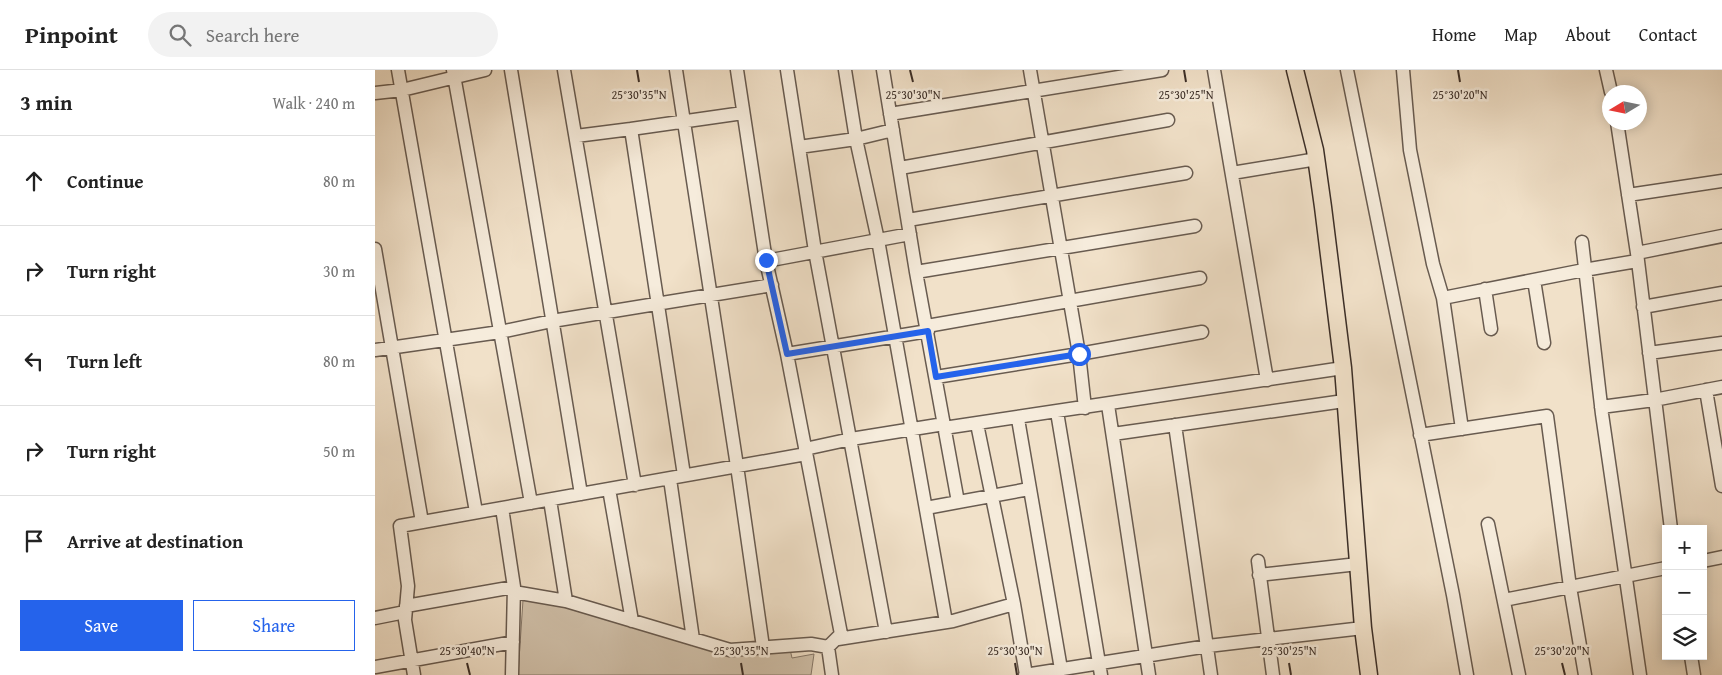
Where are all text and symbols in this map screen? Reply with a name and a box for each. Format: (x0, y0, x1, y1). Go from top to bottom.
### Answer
search box (148, 12, 498, 57)
text: Pinpoint (25, 17, 118, 52)
icon: search (166, 21, 194, 49)
text: Search here (206, 21, 299, 49)
text: Home (1432, 21, 1476, 48)
text: Map (1504, 21, 1537, 48)
text: About (1565, 21, 1611, 48)
text: Contact (1639, 21, 1697, 48)
north arrow (1602, 85, 1647, 130)
text: 25°30'35"N (611, 86, 667, 103)
text: 25°30'30"N (885, 86, 941, 103)
text: 25°30'25"N (1158, 86, 1214, 103)
text: 25°30'20"N (1432, 86, 1488, 103)
text: 3 min (20, 87, 72, 118)
text: Walk · 240 m (272, 91, 355, 115)
icon: ahead (20, 167, 48, 195)
text: Continue (67, 167, 144, 195)
text: 80 m (323, 169, 355, 193)
route end (755, 249, 778, 272)
icon: right (20, 257, 48, 285)
text: Turn right (67, 257, 156, 285)
text: 30 m (323, 259, 355, 283)
route start (1068, 343, 1091, 366)
icon: left (20, 347, 48, 375)
text: Turn left (67, 347, 142, 375)
text: 80 m (323, 349, 355, 373)
icon: right (20, 437, 48, 465)
text: Turn right (67, 437, 156, 465)
text: 50 m (323, 439, 355, 463)
map controls (1662, 525, 1707, 660)
button: + (1662, 525, 1707, 570)
icon: arrive (20, 527, 48, 555)
text: Arrive at destination (67, 527, 243, 555)
button: − (1662, 570, 1707, 615)
button: Save (20, 600, 183, 651)
button: Share (193, 600, 355, 651)
button: layers (1662, 615, 1707, 660)
text: 25°30'40"N (439, 642, 495, 659)
text: 25°30'35"N (713, 642, 769, 659)
text: 25°30'30"N (987, 642, 1043, 659)
text: 25°30'25"N (1261, 642, 1317, 659)
text: 25°30'20"N (1534, 642, 1590, 659)

